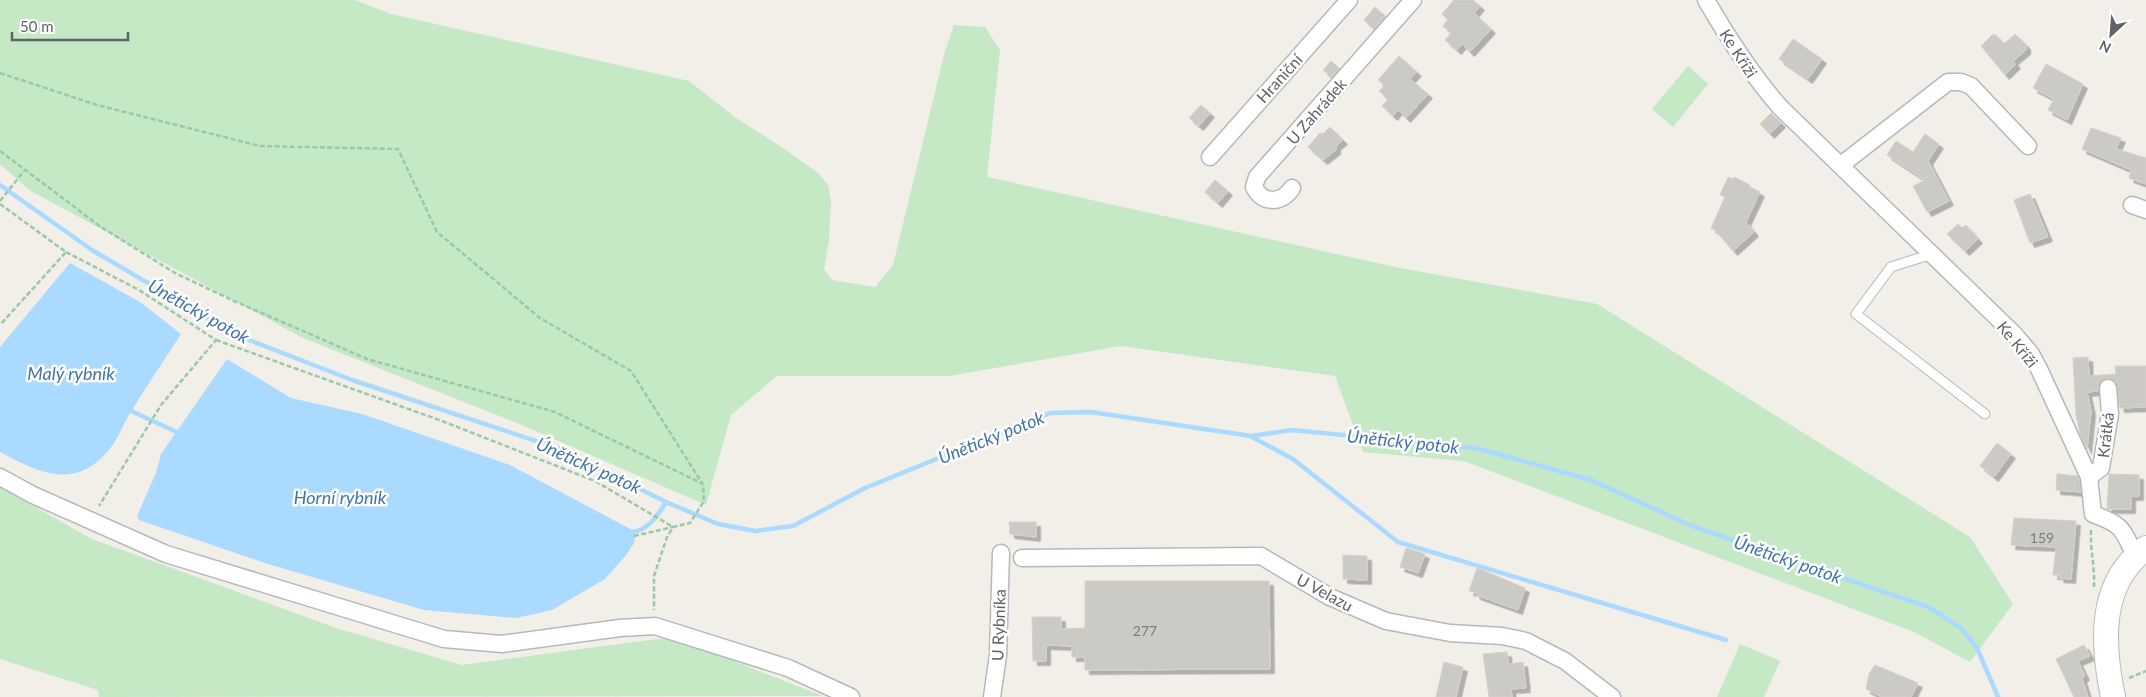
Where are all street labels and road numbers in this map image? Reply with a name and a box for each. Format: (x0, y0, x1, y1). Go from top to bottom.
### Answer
street label: Ke Kříži (1716, 25, 1762, 81)
street label: Hraniční (1252, 49, 1307, 106)
street label: U Zahrádek (1282, 73, 1350, 148)
street label: Ke Kříži (1994, 317, 2042, 371)
street label: Krátká (2093, 411, 2117, 459)
street label: U Velazu (1293, 569, 1357, 615)
street label: U Rybníka (987, 589, 1009, 661)

